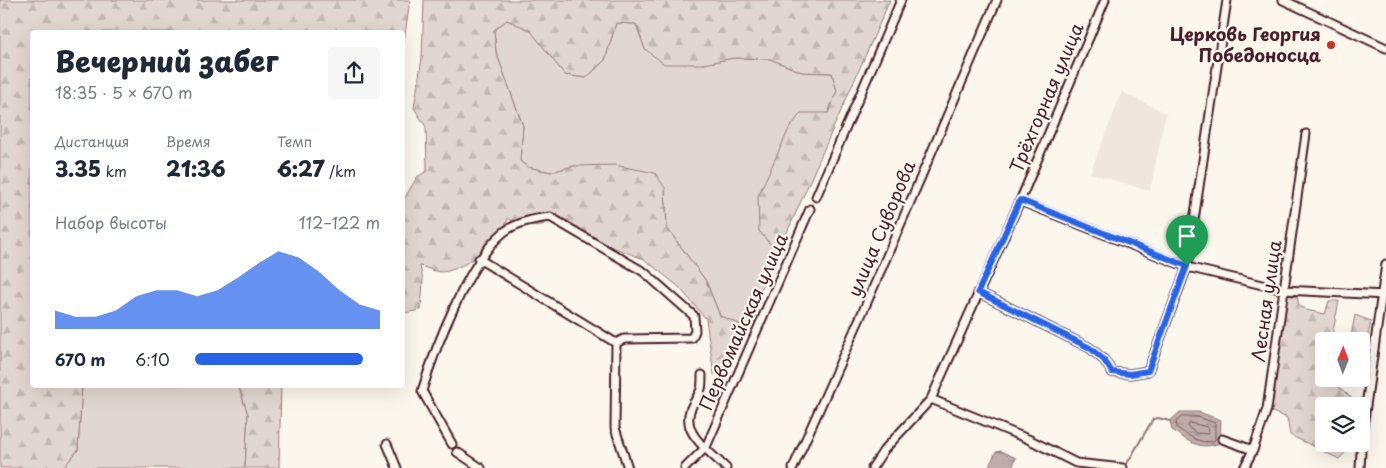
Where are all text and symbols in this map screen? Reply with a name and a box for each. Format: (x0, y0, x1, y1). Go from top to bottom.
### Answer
street label: Трёхгорная улица (1002, 18, 1090, 177)
place label: Церковь Георгия Победоносца (1170, 20, 1322, 68)
text: Вечерний забег (55, 39, 278, 82)
marker: Церковь Георгия Победоносца (1325, 39, 1337, 51)
button: share (328, 47, 380, 99)
text: 18:35 · 5 × 670 m (55, 80, 193, 104)
text: Дистанция (55, 131, 129, 152)
text: Время (166, 131, 211, 152)
text: Темп (277, 131, 312, 152)
text: 3.35 (55, 152, 101, 184)
text: 21:36 (166, 152, 226, 184)
text: 6:27 (277, 152, 325, 184)
street label: улица Суворова (840, 156, 922, 301)
text: km (101, 161, 127, 182)
text: /km (325, 161, 356, 182)
text: Набор высоты (55, 210, 167, 234)
text: 112–122 m (299, 210, 380, 234)
pin (1166, 215, 1208, 266)
icon: arrive (1173, 222, 1201, 250)
street label: Первомайская улица (691, 228, 794, 414)
street label: Лесная улица (1244, 238, 1287, 363)
north arrow (1315, 332, 1370, 388)
map controls (1315, 332, 1370, 452)
text: 670 m (55, 347, 106, 371)
text: 6:10 (135, 347, 170, 371)
button: layers (1315, 397, 1370, 452)

